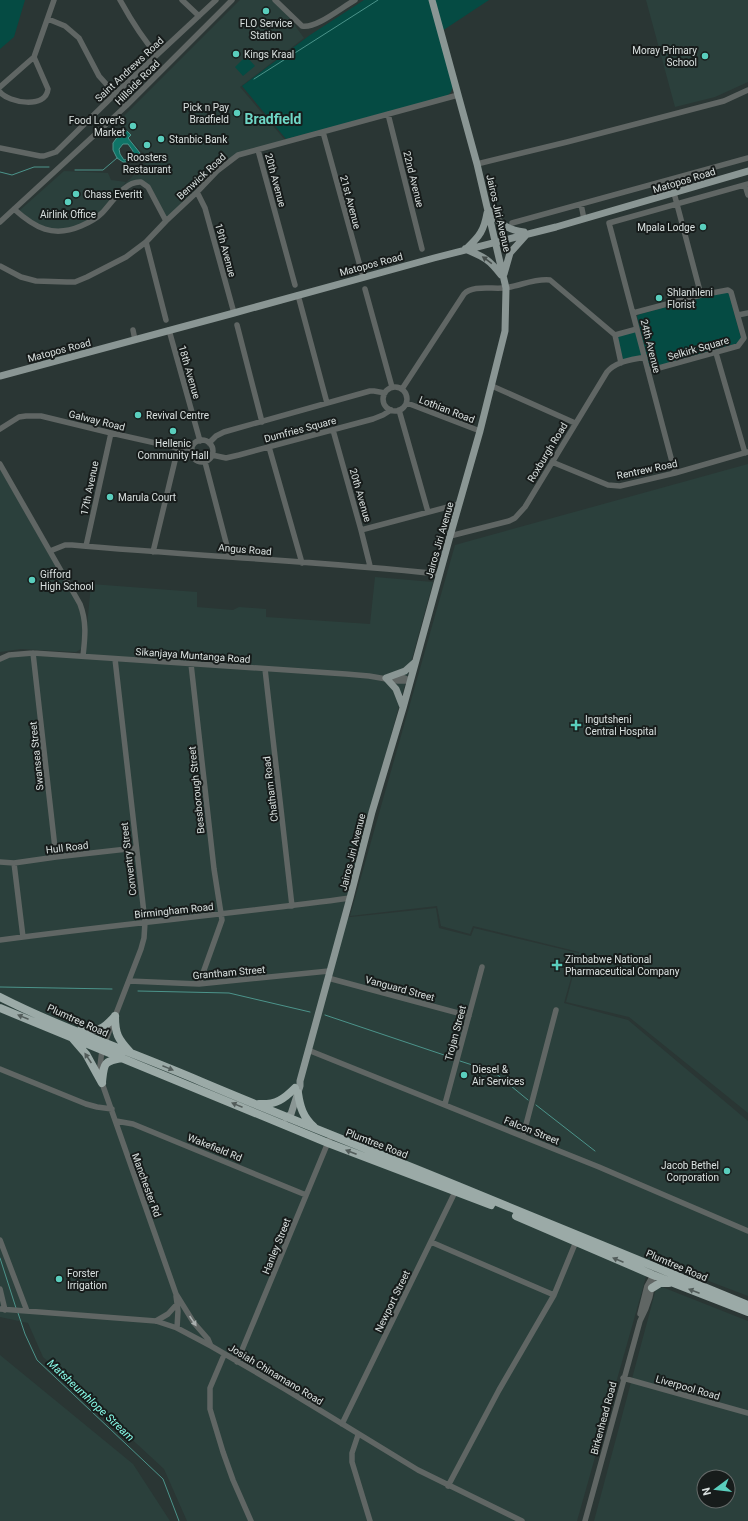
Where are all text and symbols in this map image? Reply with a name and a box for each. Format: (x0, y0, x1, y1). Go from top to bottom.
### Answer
marker: FLO Service Station (261, 6, 271, 16)
place label: FLO Service Station (240, 18, 292, 41)
street label: Saint Andrews Road (93, 35, 166, 104)
place label: Moray Primary School (632, 45, 697, 68)
marker: Kings Kraal (231, 49, 241, 59)
place label: Kings Kraal (244, 49, 294, 60)
marker: Moray Primary School (700, 51, 710, 61)
street label: Hillside Road (113, 58, 162, 107)
place label: Pick n Pay Bradfield (183, 102, 229, 125)
marker: Pick n Pay Bradfield (232, 108, 242, 118)
district label: Bradfield (245, 111, 302, 127)
place label: Food Lover’s Market (69, 115, 125, 138)
marker: Food Lover’s Market (128, 121, 138, 131)
marker: Stanbic Bank (156, 134, 166, 144)
place label: Stanbic Bank (169, 134, 228, 145)
marker: Roosters Restaurant (142, 140, 152, 150)
street label: 22nd Avenue (401, 150, 426, 208)
street label: Benwick Road (175, 151, 228, 202)
place label: Roosters Restaurant (123, 152, 171, 175)
street label: 20th Avenue (263, 152, 288, 208)
street label: Matopos Road (651, 166, 717, 195)
street label: Jairos Jiri Avenue (484, 173, 513, 253)
street label: 21st Avenue (338, 174, 363, 230)
marker: Chass Everitt (71, 189, 81, 199)
place label: Chass Everitt (84, 189, 142, 200)
marker: Airlink Office (63, 197, 73, 207)
place label: Airlink Office (40, 209, 96, 220)
street label: 19th Avenue (213, 222, 238, 278)
place label: Mpala Lodge (637, 222, 695, 233)
marker: Mpala Lodge (698, 222, 708, 232)
street label: Matopos Road (338, 251, 404, 278)
one-way arrow (482, 256, 493, 264)
place label: Shlanhleni Florist (667, 287, 713, 310)
marker: Shlanhleni Florist (654, 293, 664, 303)
street label: 24th Avenue (639, 318, 663, 374)
street label: Selkirk Square (666, 334, 730, 362)
street label: Matopos Road (26, 337, 92, 364)
street label: 18th Avenue (177, 344, 202, 400)
street label: Lothian Road (417, 394, 476, 425)
street label: Galway Road (68, 408, 126, 433)
marker: Revival Centre (133, 410, 143, 420)
place label: Revival Centre (146, 410, 209, 421)
street label: Dumfries Square (263, 415, 337, 444)
street label: Roxburgh Road (525, 420, 570, 484)
marker: Hellenic Community Hall (168, 426, 178, 436)
place label: Hellenic Community Hall (137, 438, 209, 461)
street label: Rentrew Road (616, 458, 678, 481)
street label: 17th Avenue (78, 460, 101, 516)
street label: 20th Avenue (348, 467, 373, 523)
marker: Marula Court (105, 492, 115, 502)
place label: Marula Court (118, 492, 176, 503)
street label: Jairos Jiri Avenue (423, 501, 456, 580)
street label: Angus Road (218, 542, 272, 557)
place label: Gifford High School (40, 569, 94, 592)
marker: Gifford High School (27, 575, 37, 585)
street label: Sikanjaya Muntanga Road (135, 646, 251, 665)
place label: Ingutsheni Central Hospital (585, 714, 656, 737)
marker: Ingutsheni Central Hospital (570, 719, 582, 731)
street label: Swansea Street (27, 721, 46, 791)
street label: Bessborough Street (186, 746, 207, 834)
street label: Chatham Road (261, 756, 280, 822)
street label: Jairos Jiri Avenue (338, 812, 367, 892)
street label: Conventry Street (119, 822, 138, 896)
street label: Hull Road (45, 839, 89, 856)
street label: Birmingham Road (134, 901, 214, 920)
place label: Zimbabwe National Pharmaceutical Company (565, 954, 680, 977)
marker: Zimbabwe National Pharmaceutical Company (552, 960, 562, 970)
street label: Grantham Street (192, 964, 266, 981)
street label: Vanguard Street (364, 974, 436, 1003)
street label: Plumtree Road (46, 1002, 110, 1039)
street label: Trojan Street (443, 1004, 468, 1062)
one-way arrow (16, 1013, 28, 1019)
one-way arrow (85, 1052, 92, 1064)
place label: Diesel & Air Services (472, 1064, 525, 1087)
one-way arrow (162, 1065, 173, 1071)
marker: Diesel & Air Services (459, 1070, 469, 1080)
one-way arrow (231, 1102, 243, 1108)
street label: Falcon Street (503, 1114, 561, 1147)
street label: Plumtree Road (344, 1127, 409, 1160)
street label: Wakefield Rd (186, 1132, 244, 1163)
one-way arrow (345, 1148, 357, 1154)
street label: Manchester Rd (130, 1152, 163, 1219)
place label: Jacob Bethel Corporation (661, 1160, 719, 1183)
marker: Jacob Bethel Corporation (722, 1166, 732, 1176)
street label: Hanley Street (260, 1217, 293, 1276)
street label: Plumtree Road (644, 1248, 709, 1283)
one-way arrow (612, 1257, 623, 1263)
place label: Forster Irrigation (67, 1268, 107, 1291)
street label: Newport Street (373, 1269, 412, 1334)
marker: Forster Irrigation (54, 1274, 64, 1284)
one-way arrow (688, 1288, 700, 1294)
one-way arrow (189, 1315, 197, 1326)
street label: Josiah Chinamano Road (226, 1342, 325, 1407)
water label: Matsheumhlope Stream (45, 1357, 137, 1444)
street label: Liverpool Road (655, 1373, 721, 1402)
street label: Birkenhead Road (588, 1380, 619, 1456)
north arrow (696, 1469, 736, 1509)
text: N (699, 1486, 714, 1497)

